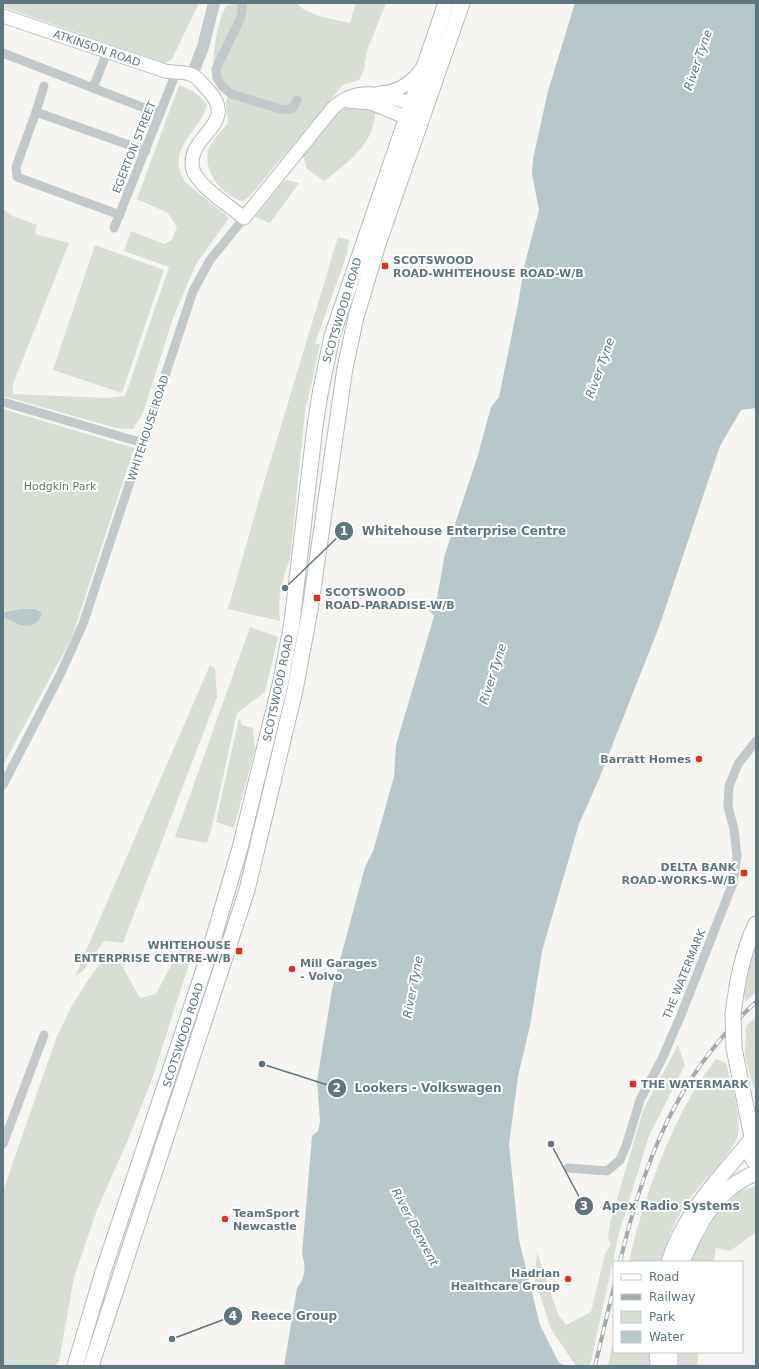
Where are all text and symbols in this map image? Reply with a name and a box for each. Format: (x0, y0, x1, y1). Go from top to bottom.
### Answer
street label: ATKINSON ROAD (51, 27, 142, 70)
water label: River Tyne (681, 28, 715, 92)
street label: EGERTON STREET (110, 99, 159, 195)
place label: SCOTSWOOD ROAD-WHITEHOUSE ROAD-W/B (393, 254, 584, 280)
street label: SCOTSWOOD ROAD (320, 256, 365, 364)
marker: SCOTSWOOD ROAD-WHITEHOUSE ROAD-W/B (380, 261, 390, 271)
water label: River Tyne (583, 336, 617, 400)
street label: WHITEHOUSE ROAD (125, 374, 172, 483)
park label: Hodgkin Park (24, 480, 97, 493)
callout: Whitehouse Enterprise Centre (334, 519, 574, 543)
text: 1 (340, 524, 348, 538)
text: Whitehouse Enterprise Centre (362, 524, 566, 538)
place label: SCOTSWOOD ROAD-PARADISE-W/B (325, 586, 455, 612)
marker: SCOTSWOOD ROAD-PARADISE-W/B (312, 593, 322, 603)
street label: SCOTSWOOD ROAD (261, 633, 296, 743)
water label: River Tyne (477, 642, 509, 706)
place label: Barratt Homes (600, 753, 691, 766)
marker: Barratt Homes (694, 754, 704, 764)
place label: DELTA BANK ROAD-WORKS-W/B (622, 861, 736, 887)
marker: DELTA BANK ROAD-WORKS-W/B (739, 868, 749, 878)
street label: THE WATERMARK (660, 927, 709, 1022)
place label: WHITEHOUSE ENTERPRISE CENTRE-W/B (74, 939, 231, 965)
marker: WHITEHOUSE ENTERPRISE CENTRE-W/B (234, 946, 244, 956)
water label: River Tyne (400, 955, 426, 1019)
place label: Mill Garages - Volvo (300, 957, 378, 983)
marker: Mill Garages - Volvo (287, 964, 297, 974)
street label: SCOTSWOOD ROAD (160, 981, 207, 1089)
callout: Lookers - Volkswagen (327, 1076, 510, 1100)
place label: THE WATERMARK (641, 1078, 749, 1091)
marker: THE WATERMARK (628, 1079, 638, 1089)
text: 2 (333, 1081, 341, 1095)
text: Lookers - Volkswagen (355, 1081, 501, 1095)
water label: River Derwent (389, 1186, 442, 1269)
callout: Apex Radio Systems (574, 1194, 748, 1218)
text: 3 (580, 1199, 588, 1213)
text: Apex Radio Systems (602, 1199, 740, 1213)
place label: TeamSport Newcastle (233, 1207, 299, 1233)
marker: TeamSport Newcastle (220, 1214, 230, 1224)
legend (613, 1261, 743, 1353)
place label: Hadrian Healthcare Group (451, 1267, 560, 1293)
text: Road (649, 1270, 679, 1284)
marker: Hadrian Healthcare Group (563, 1274, 573, 1284)
text: Railway (649, 1290, 695, 1304)
callout: Reece Group (223, 1304, 345, 1328)
text: 4 (229, 1309, 237, 1323)
text: Reece Group (251, 1309, 337, 1323)
text: Park (649, 1310, 675, 1324)
text: Water (649, 1330, 685, 1344)

